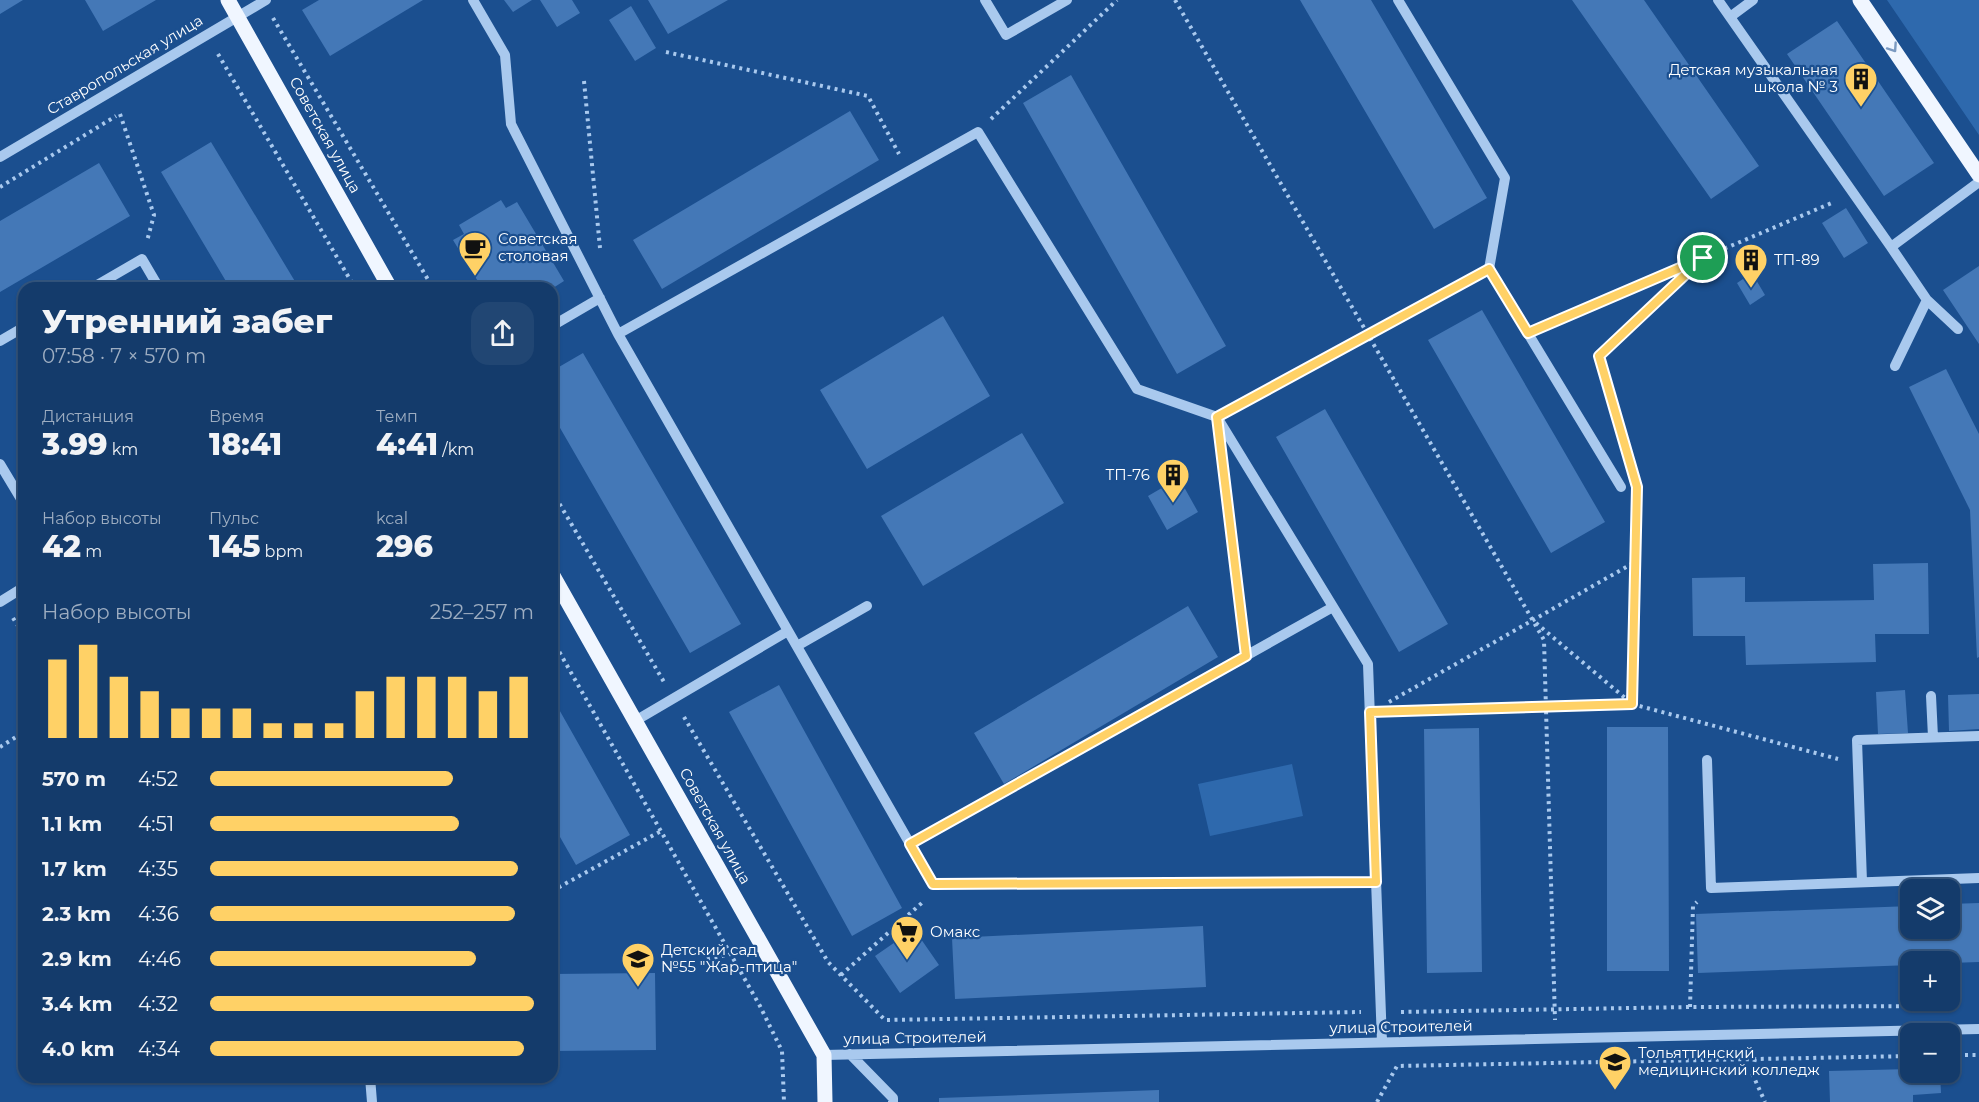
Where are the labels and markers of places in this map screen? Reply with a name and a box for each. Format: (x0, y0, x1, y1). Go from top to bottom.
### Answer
place label: Детская музыкальная школа № 3 (1669, 60, 1838, 96)
building icon: Детская музыкальная школа № 3 (1843, 61, 1879, 108)
place label: Советская столовая (498, 229, 578, 265)
cafe icon: Советская столовая (457, 230, 493, 277)
pin (1677, 232, 1728, 283)
building icon: ТП-89 (1733, 242, 1769, 289)
place label: ТП-89 (1774, 250, 1820, 269)
building icon: ТП-76 (1155, 457, 1191, 504)
place label: ТП-76 (1106, 465, 1150, 484)
supermarket icon: Омакс (889, 914, 925, 961)
place label: Омакс (930, 922, 980, 941)
place label: Детский сад №55 "Жар-птица" (661, 940, 797, 976)
school or university icon: Детский сад №55 "Жар-птица" (620, 941, 656, 988)
place label: Тольяттинский медицинский колледж (1638, 1043, 1820, 1079)
school or university icon: Тольяттинский медицинский колледж (1597, 1044, 1633, 1091)

